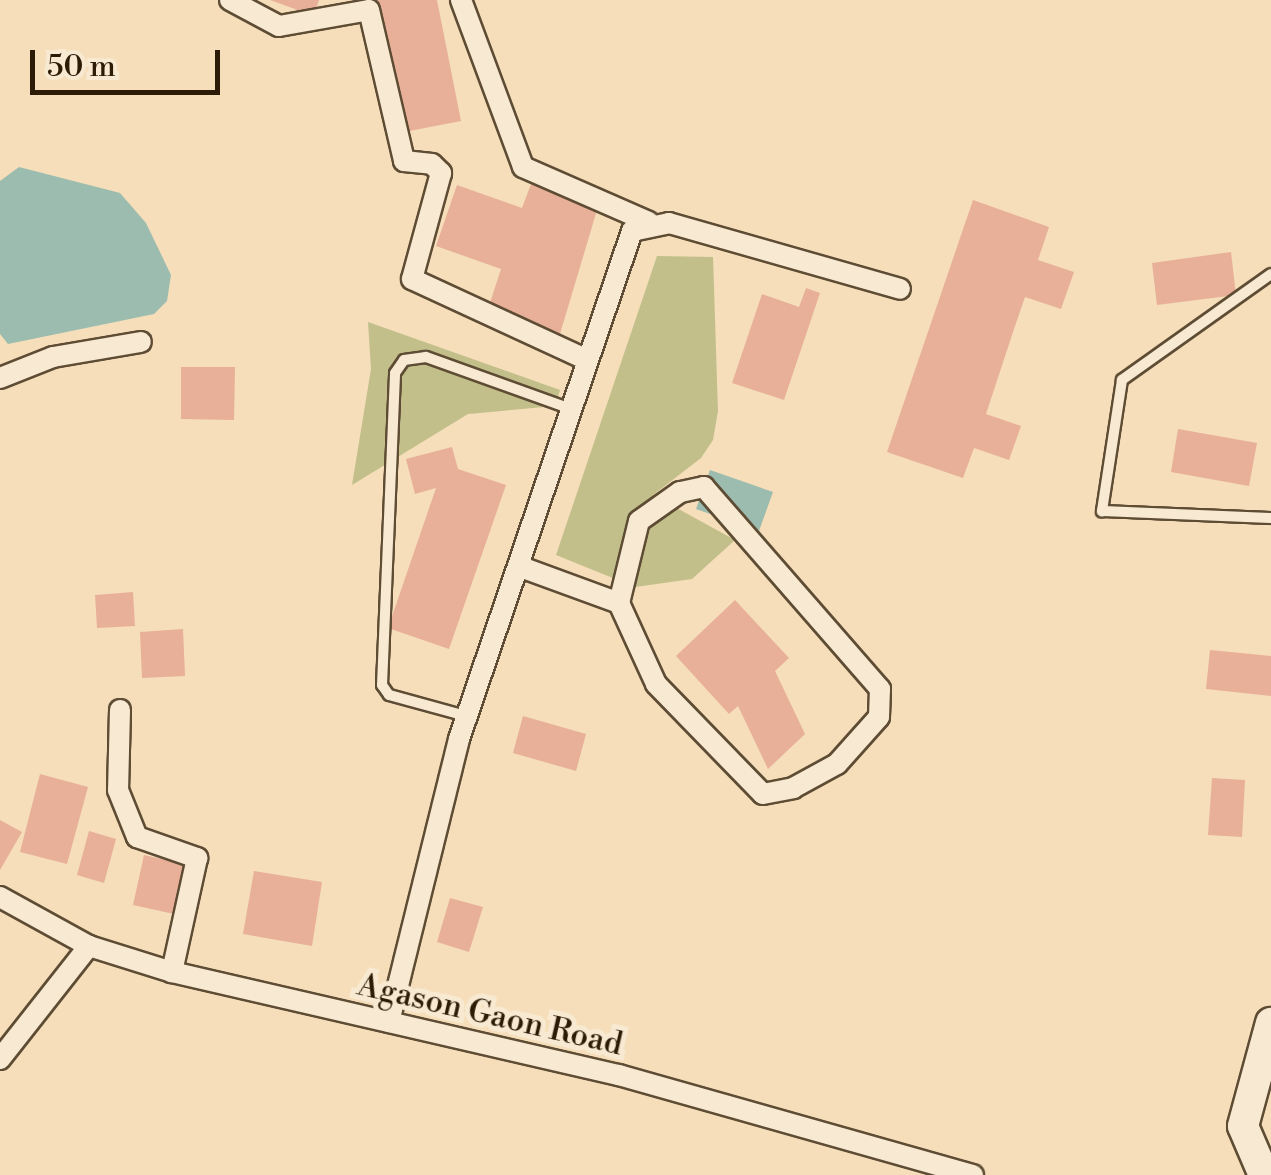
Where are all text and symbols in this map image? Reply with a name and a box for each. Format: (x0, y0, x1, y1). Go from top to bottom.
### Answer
scale bar (35, 30, 225, 92)
text: 50 m (47, 48, 116, 86)
street label: Agason Gaon Road (354, 966, 626, 1064)

